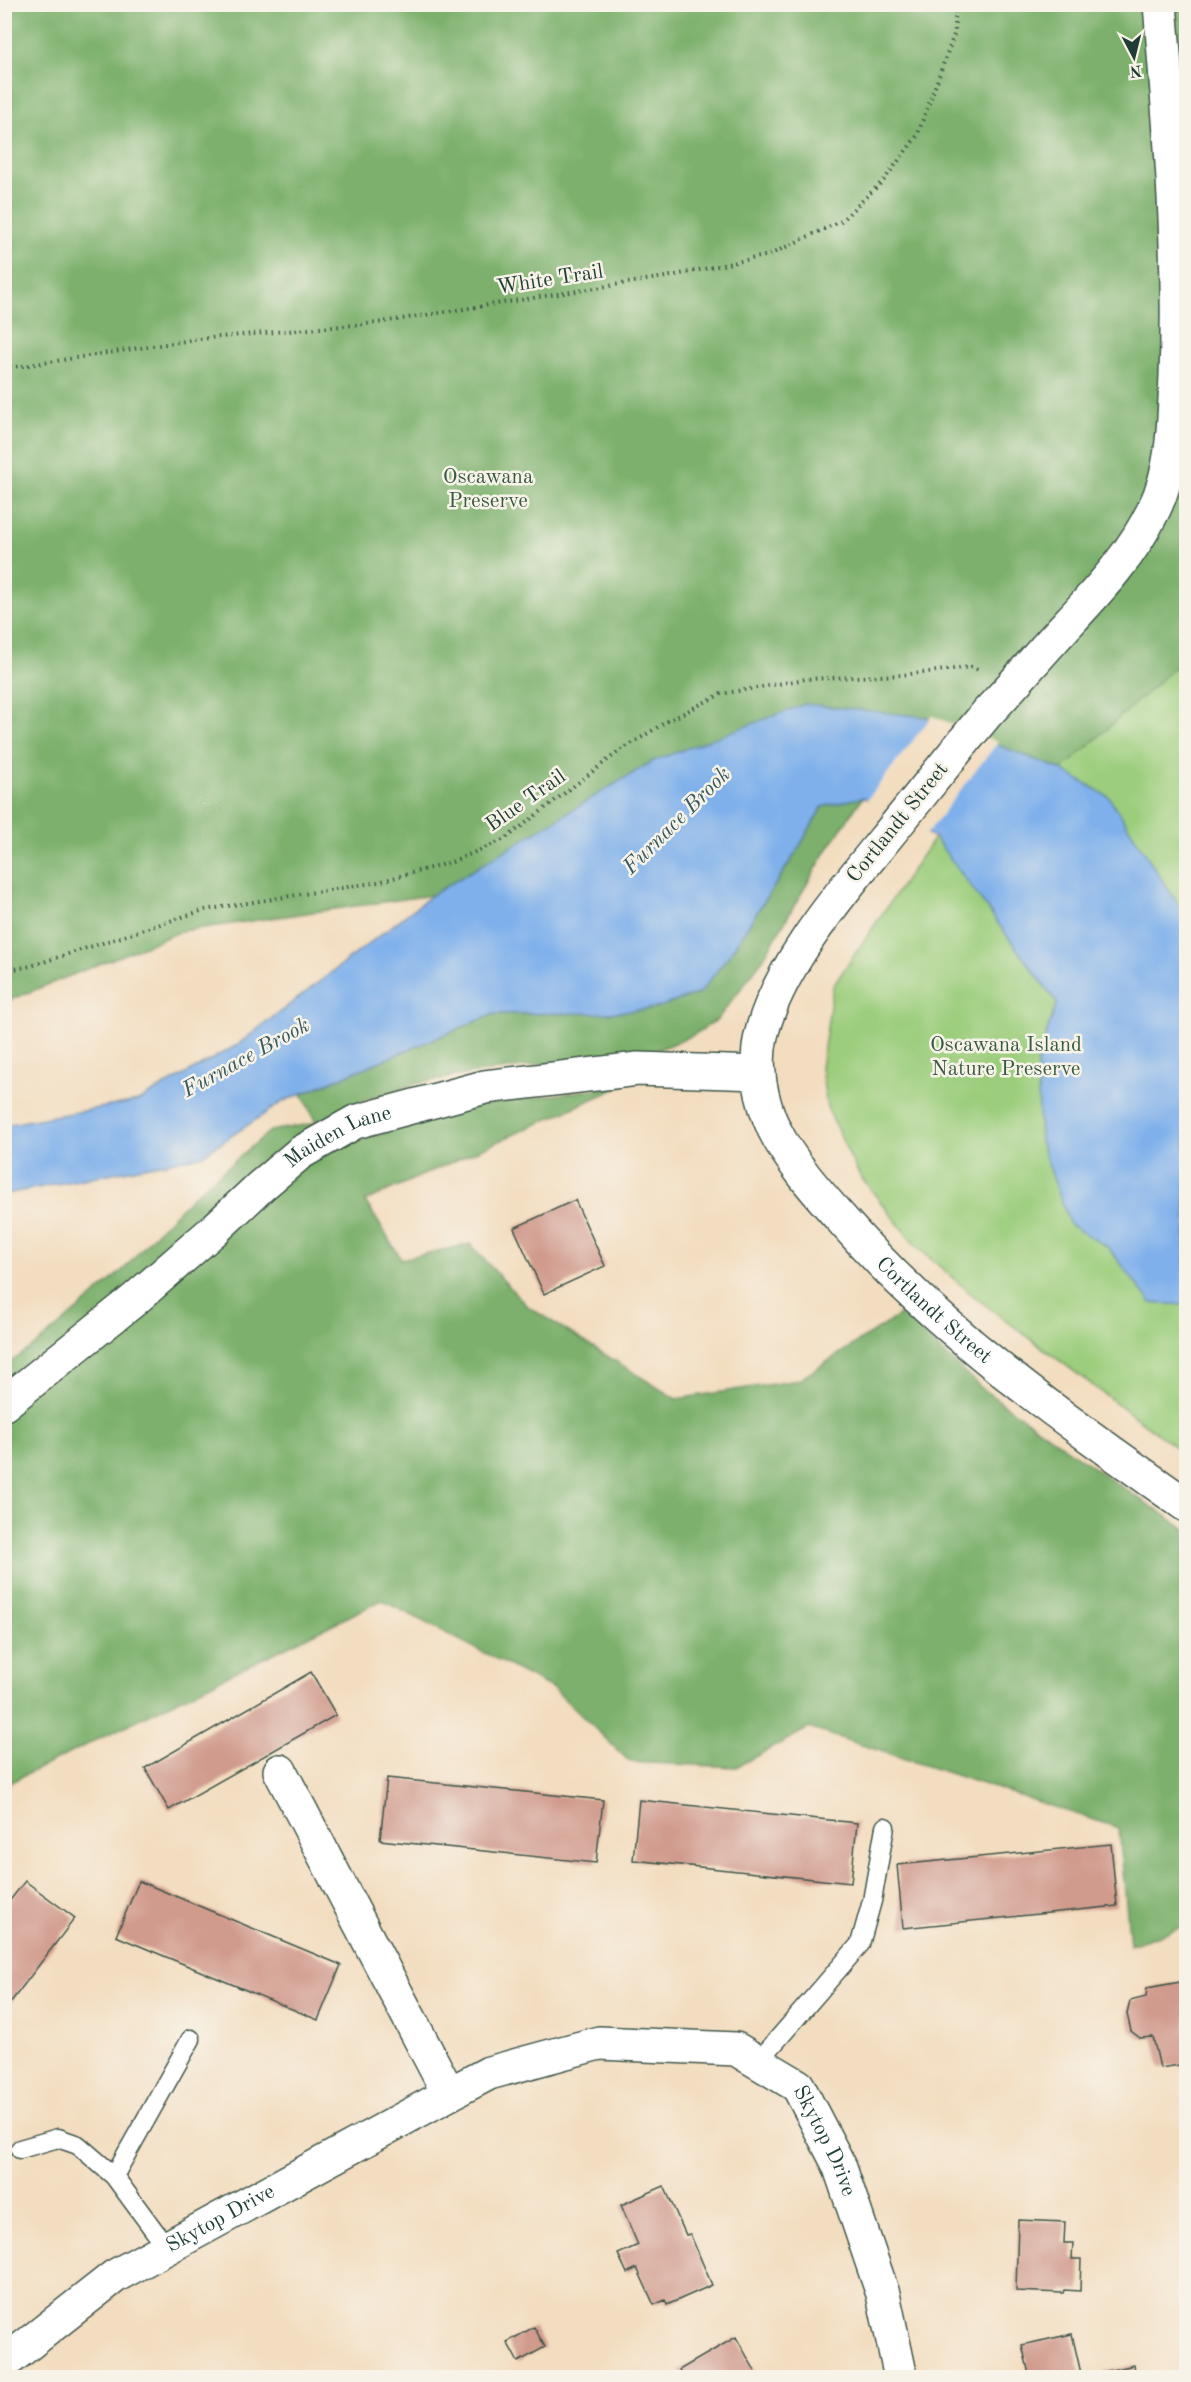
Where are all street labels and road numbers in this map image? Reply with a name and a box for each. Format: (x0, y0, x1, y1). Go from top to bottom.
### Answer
street label: White Trail (495, 261, 605, 299)
street label: Cortlandt Street (843, 759, 953, 887)
street label: Blue Trail (482, 766, 570, 836)
street label: Maiden Lane (280, 1102, 394, 1172)
street label: Cortlandt Street (872, 1253, 996, 1368)
street label: Skytop Drive (789, 2082, 859, 2199)
street label: Skytop Drive (163, 2181, 278, 2257)

